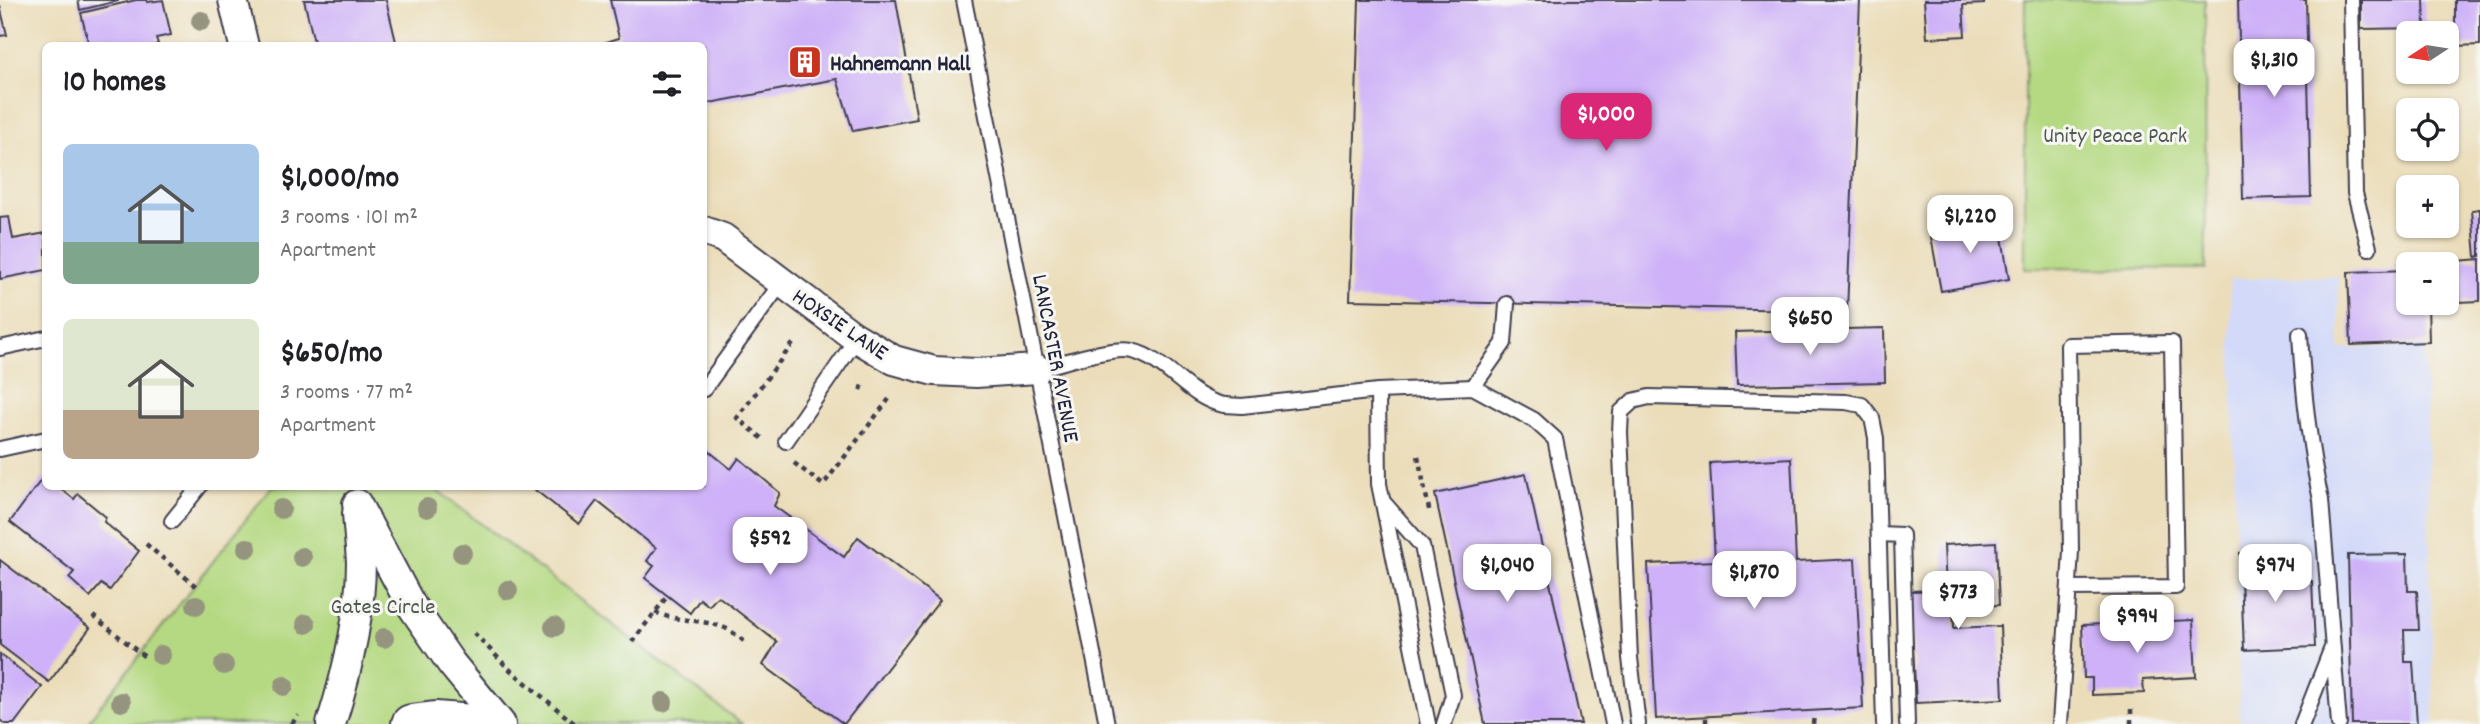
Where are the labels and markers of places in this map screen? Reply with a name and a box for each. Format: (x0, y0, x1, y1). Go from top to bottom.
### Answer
pin: $1,310 (2217, 40, 2331, 99)
building icon: Hahnemann Hall (786, 43, 824, 81)
place label: Hahnemann Hall (830, 49, 971, 82)
pin: $1,000 (1549, 94, 1663, 153)
pin: $1,220 (1913, 196, 2027, 255)
pin: $650 (1769, 298, 1851, 357)
pin: $592 (729, 518, 811, 577)
pin: $1,040 (1450, 544, 1564, 604)
pin: $974 (2234, 544, 2316, 604)
pin: $1,870 (1697, 552, 1811, 611)
pin: $773 (1917, 572, 1999, 631)
pin: $994 (2096, 596, 2178, 655)

